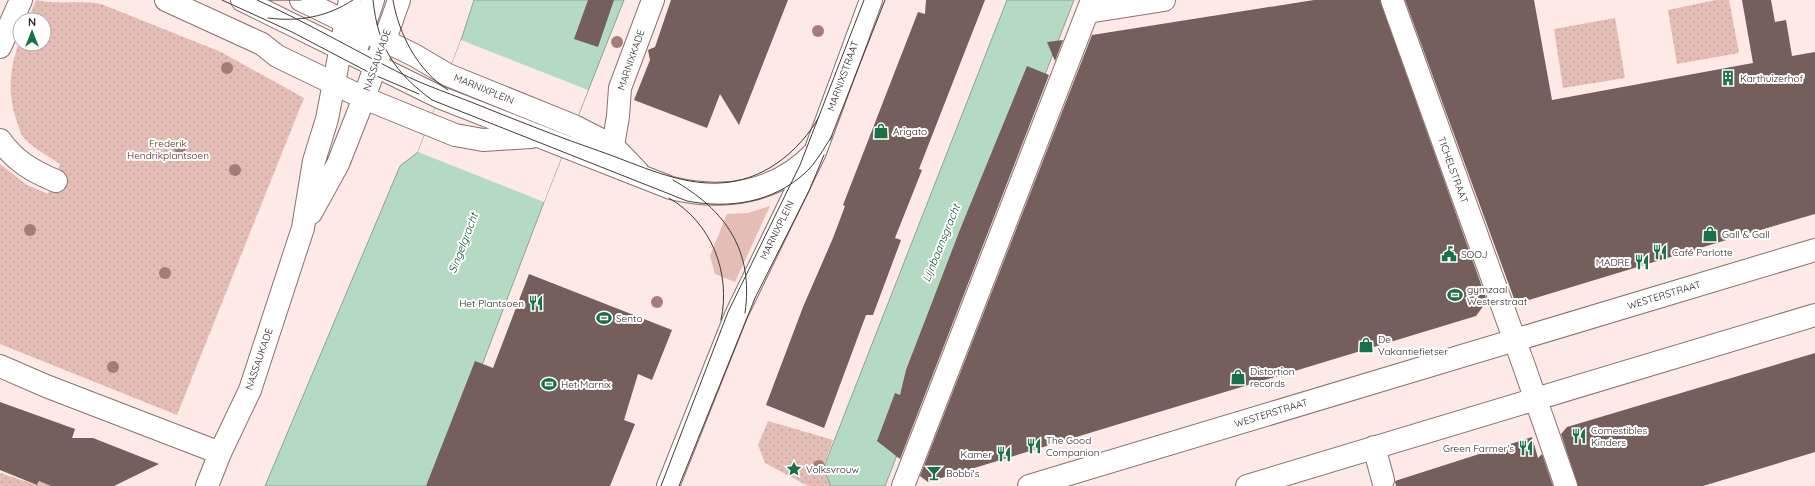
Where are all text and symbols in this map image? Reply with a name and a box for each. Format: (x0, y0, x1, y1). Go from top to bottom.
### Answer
north arrow (12, 12, 52, 52)
text: N (28, 15, 36, 29)
street label: NASSAUKADE (360, 27, 394, 93)
street label: MARNIXKADE (615, 28, 648, 92)
street label: MARNIXSTRAAT (824, 39, 862, 113)
building icon: Karthuizerhof (1719, 69, 1737, 87)
street label: MARNIXPLEIN (452, 71, 516, 107)
place label: Karthuizerhof (1740, 72, 1803, 85)
shop icon: Arigato (872, 122, 890, 140)
place label: Arigato (893, 125, 927, 138)
street label: TICHELSTRAAT (1435, 135, 1471, 205)
park label: Frederik Hendrikplantsoen (127, 137, 209, 162)
street label: MARNIXPLEIN (757, 198, 797, 262)
water label: Lijnbaansgracht (919, 201, 963, 284)
water label: Singelgracht (445, 210, 481, 275)
shop icon: Gall & Gall (1701, 225, 1719, 243)
place label: Gall & Gall (1722, 228, 1770, 241)
restaurant icon: Café Parlotte (1651, 243, 1669, 261)
public building icon: SOOJ (1440, 245, 1458, 263)
place label: Café Parlotte (1672, 246, 1733, 259)
place label: SOOJ (1461, 248, 1488, 261)
restaurant icon: MADRE (1633, 253, 1651, 271)
place label: MADRE (1596, 256, 1630, 269)
street label: WESTERSTRAAT (1626, 278, 1702, 312)
place label: gymzaal Westerstraat (1467, 283, 1528, 308)
sports icon: gymzaal Westerstraat (1446, 286, 1464, 304)
restaurant icon: Het Plantsoen (527, 294, 545, 312)
place label: Het Plantsoen (459, 297, 524, 310)
sports icon: Sento (595, 309, 613, 327)
place label: Sento (616, 312, 642, 325)
street label: NASSAUKADE (242, 326, 276, 392)
place label: De Vakantiefietser (1378, 333, 1448, 358)
shop icon: De Vakantiefietser (1357, 336, 1375, 354)
place label: Distortion records (1250, 365, 1295, 390)
shop icon: Distortion records (1229, 368, 1247, 386)
sports icon: Het Marnix (540, 375, 558, 393)
place label: Het Marnix (561, 378, 611, 391)
street label: WESTERSTRAAT (1233, 396, 1309, 430)
place label: Comestibles Kinders (1591, 424, 1647, 449)
restaurant icon: Comestibles Kinders (1570, 427, 1588, 445)
place label: The Good Companion (1046, 434, 1100, 459)
restaurant icon: The Good Companion (1025, 437, 1043, 455)
restaurant icon: Green Farmer's (1517, 439, 1535, 457)
place label: Green Farmer's (1443, 442, 1514, 455)
restaurant icon: Kamer (995, 445, 1013, 463)
place label: Kamer (961, 448, 992, 461)
place icon: Volksvrouw (785, 460, 803, 478)
place label: Volksvrouw (806, 463, 859, 476)
bar icon: Bobbi's (925, 464, 943, 482)
place label: Bobbi's (946, 467, 980, 480)

